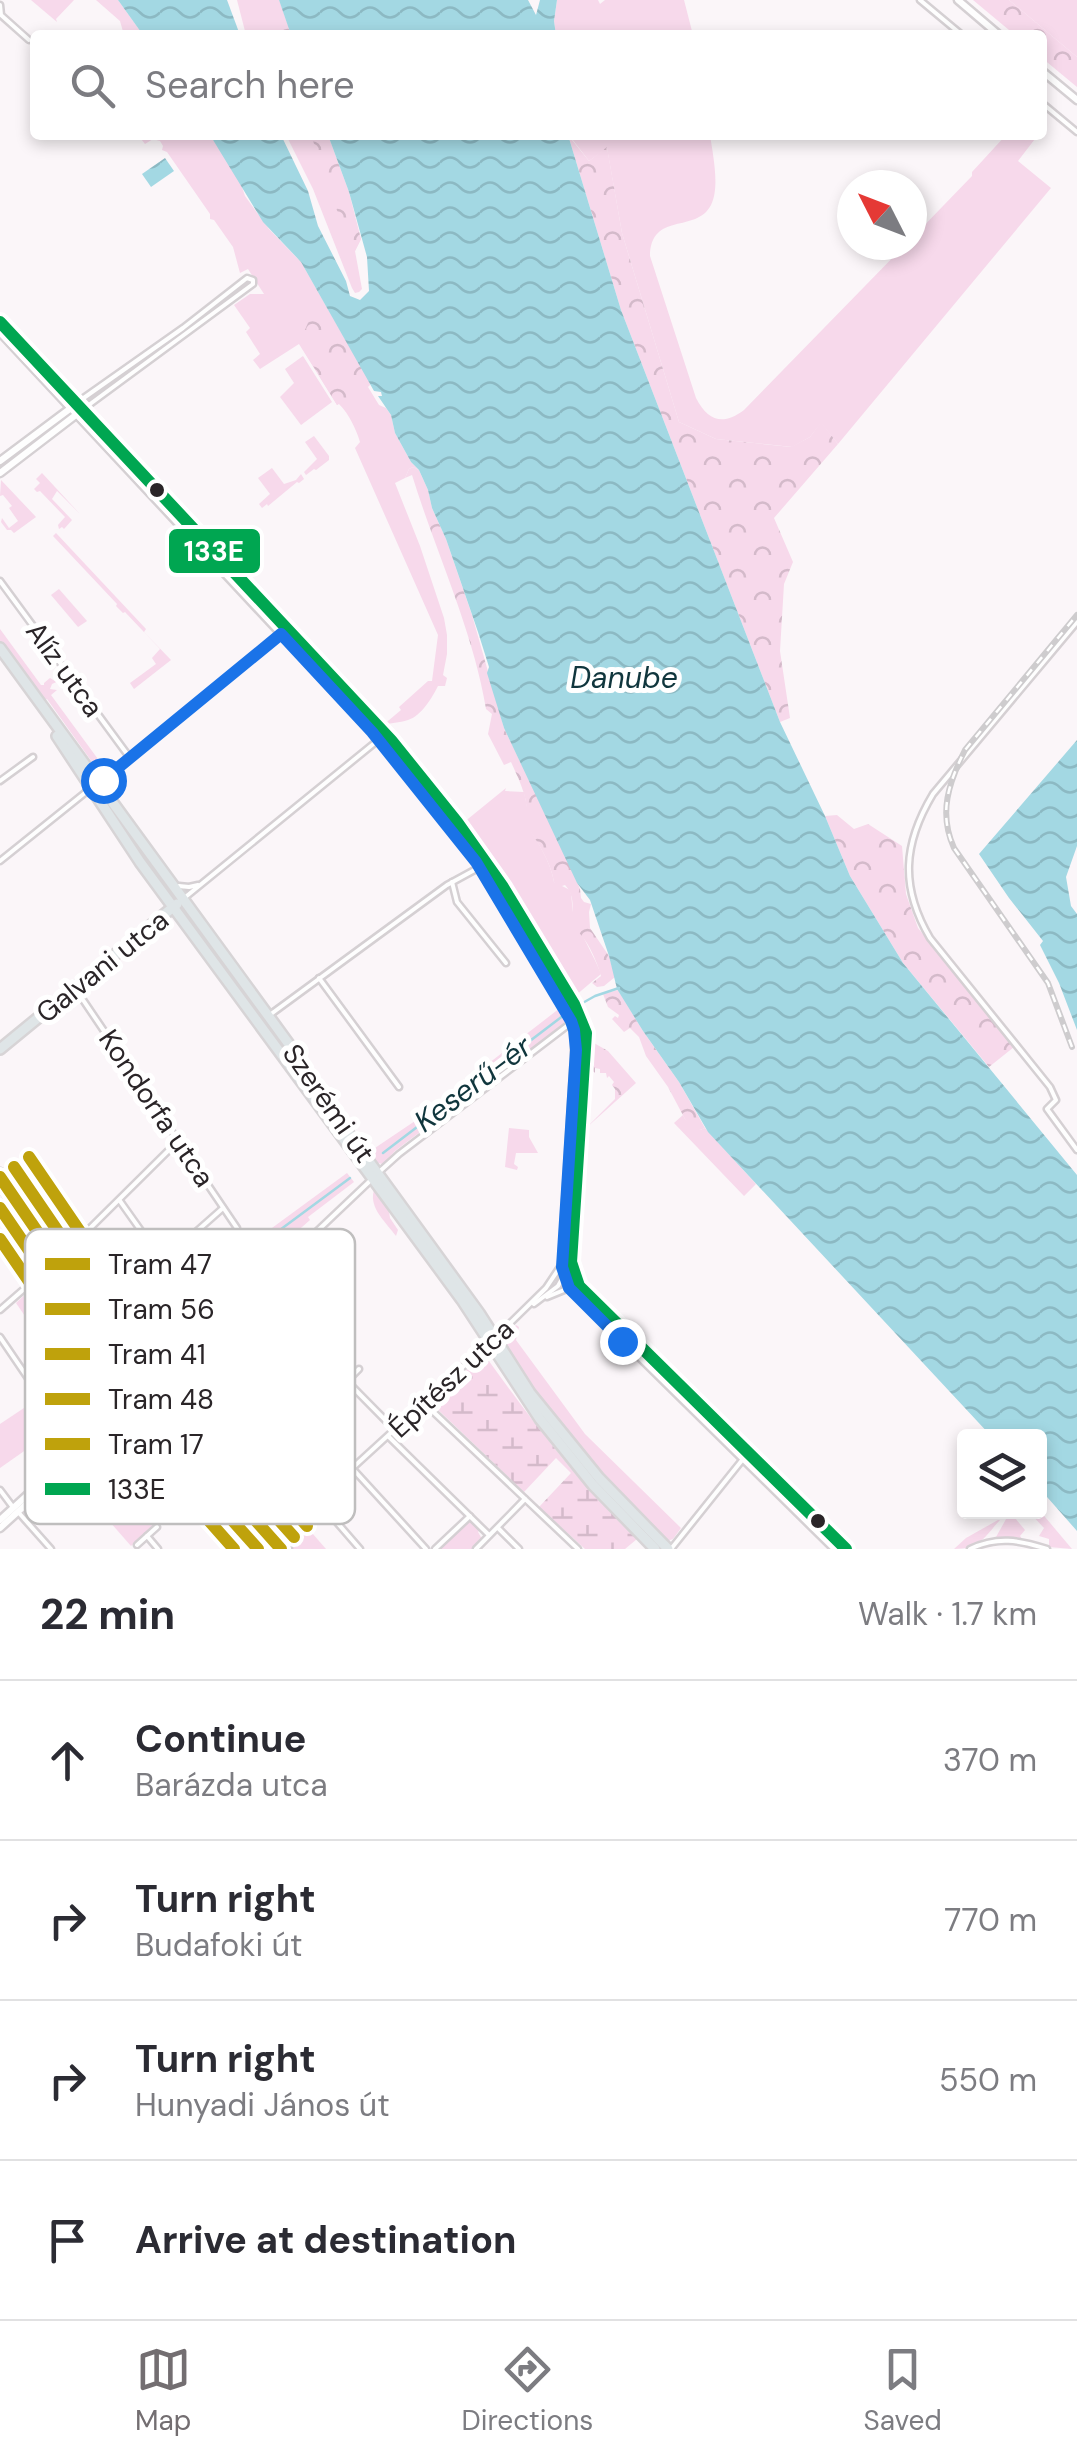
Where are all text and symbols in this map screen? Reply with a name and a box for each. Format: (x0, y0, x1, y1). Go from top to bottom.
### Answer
search box (30, 30, 1047, 140)
icon: search (65, 58, 120, 113)
text: Search here (145, 60, 355, 110)
north arrow (837, 170, 927, 260)
unlabelled marker (147, 480, 167, 500)
line badge: 133E (167, 527, 262, 575)
text: 133E (184, 533, 244, 570)
street label: Alíz utca (18, 614, 112, 724)
water label: Danube (570, 658, 678, 697)
route start (81, 758, 127, 804)
street label: Galvani utca (28, 902, 176, 1031)
street label: Kondorfa utca (90, 1022, 223, 1194)
water label: Keserű-ér (406, 1026, 540, 1140)
street label: Szerémi út (274, 1037, 383, 1170)
legend (25, 1229, 355, 1524)
text: Tram 47 (108, 1246, 212, 1283)
text: Tram 56 (108, 1291, 215, 1328)
street label: Építész utca (381, 1311, 522, 1446)
route end (600, 1319, 646, 1365)
text: Tram 41 (108, 1336, 206, 1373)
text: Tram 48 (108, 1381, 214, 1418)
text: Tram 17 (108, 1426, 204, 1463)
map controls (957, 1429, 1047, 1519)
button: layers (957, 1429, 1047, 1519)
text: 133E (108, 1471, 166, 1508)
unlabelled marker (808, 1511, 828, 1531)
text: 22 min (40, 1587, 175, 1642)
text: Walk · 1.7 km (858, 1593, 1037, 1635)
text: Continue (135, 1714, 306, 1764)
icon: ahead (40, 1733, 95, 1788)
text: 370 m (943, 1739, 1037, 1781)
text: Barázda utca (135, 1764, 328, 1806)
text: Turn right (135, 1874, 316, 1924)
icon: right (40, 1893, 95, 1948)
text: 770 m (944, 1899, 1037, 1941)
text: Budafoki út (135, 1924, 303, 1966)
text: Turn right (135, 2034, 316, 2084)
icon: right (40, 2053, 95, 2108)
text: 550 m (939, 2059, 1037, 2101)
text: Hunyadi János út (135, 2084, 390, 2126)
icon: arrive (40, 2213, 95, 2268)
text: Arrive at destination (135, 2215, 517, 2265)
tab: Map (135, 2342, 191, 2439)
tab: Directions (462, 2342, 593, 2439)
tab: Saved (863, 2342, 942, 2439)

